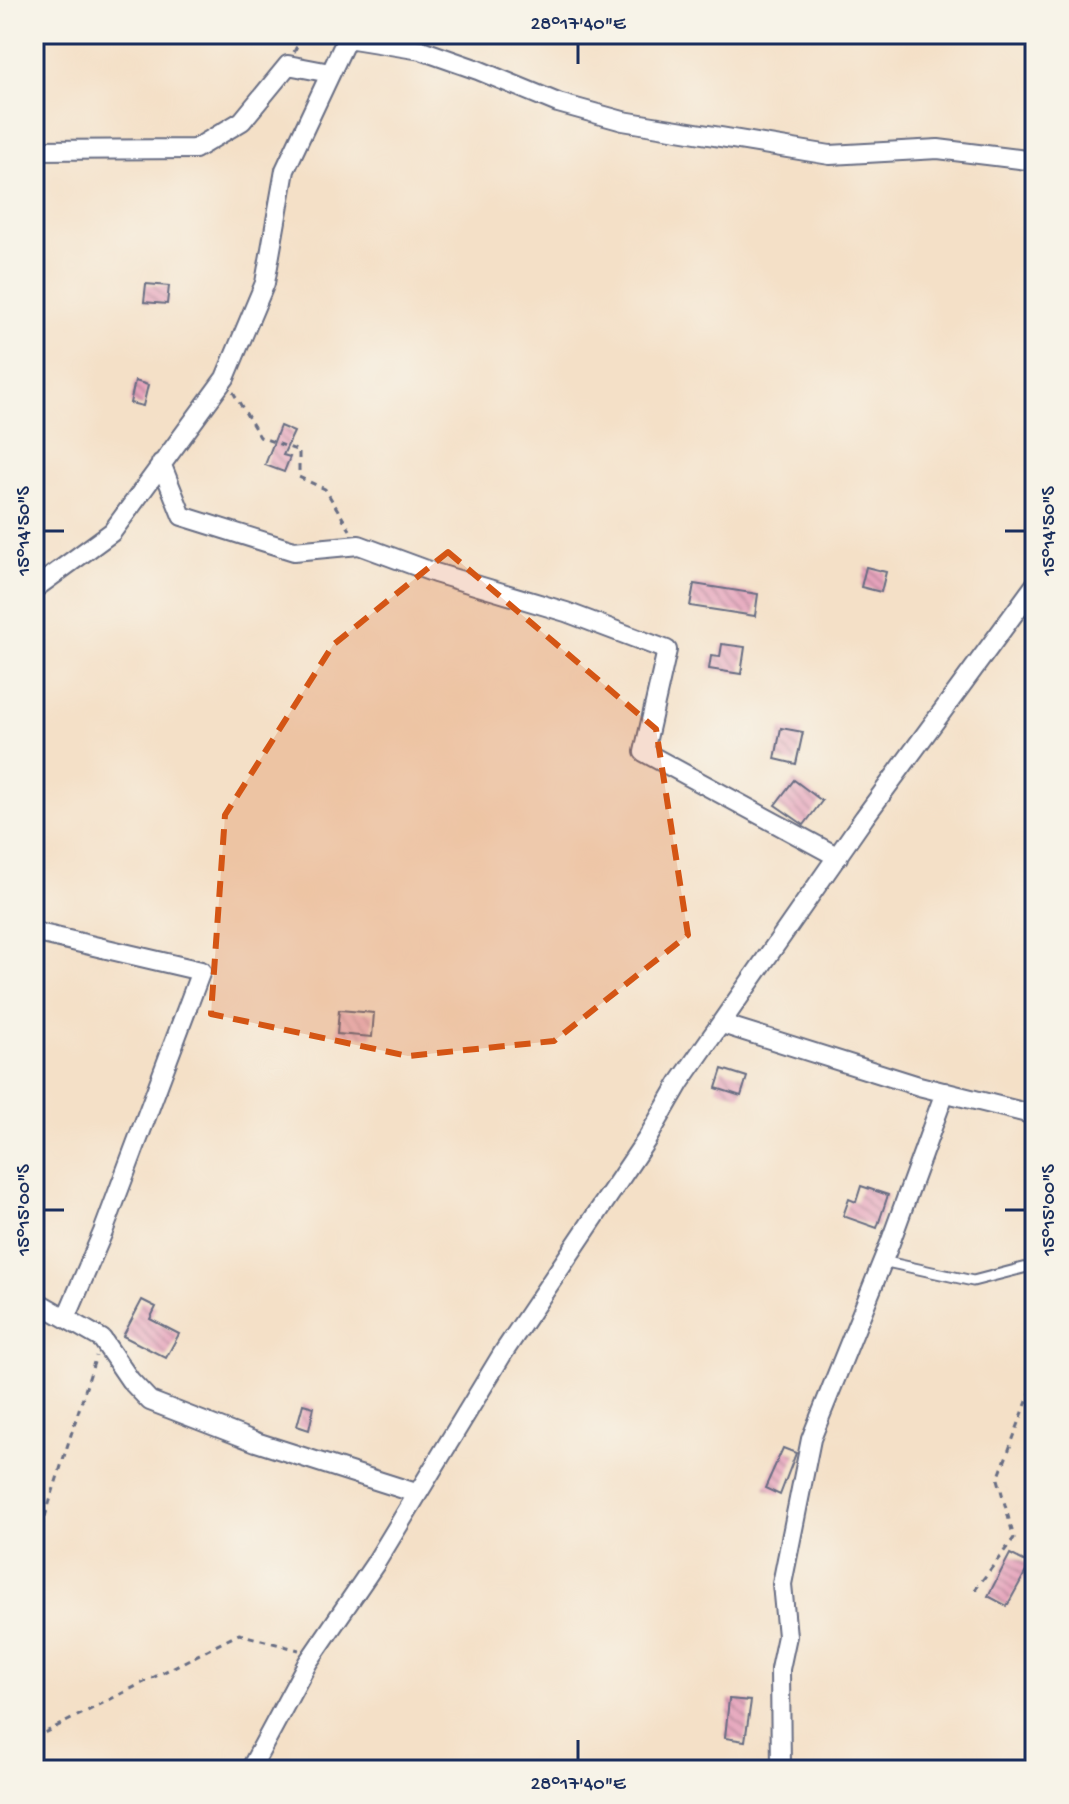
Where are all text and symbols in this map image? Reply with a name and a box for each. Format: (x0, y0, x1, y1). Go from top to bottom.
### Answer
text: 28°17'40"E (531, 14, 627, 37)
text: 15°14'50"S (14, 485, 37, 577)
text: 15°14'50"S (1039, 485, 1062, 577)
text: 15°15'00"S (14, 1163, 37, 1257)
text: 15°15'00"S (1039, 1163, 1062, 1257)
text: 28°17'40"E (531, 1774, 627, 1797)

